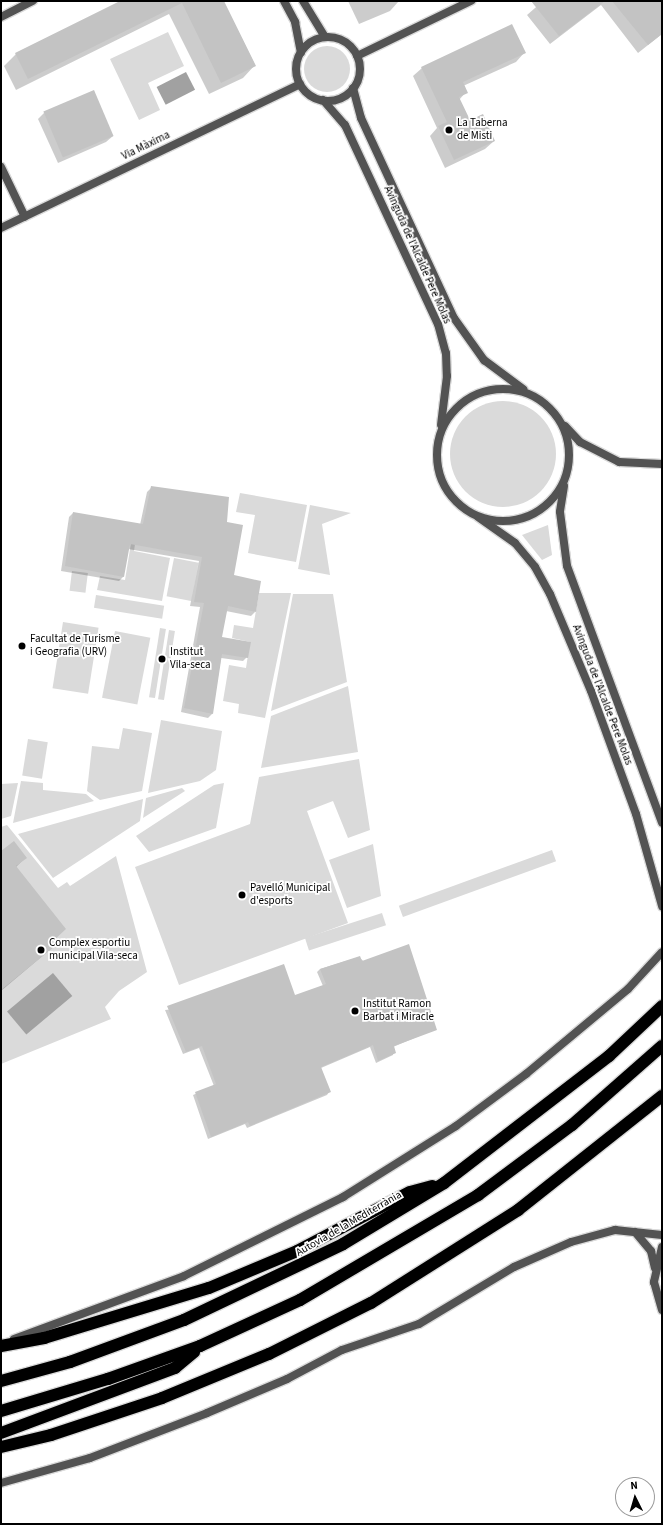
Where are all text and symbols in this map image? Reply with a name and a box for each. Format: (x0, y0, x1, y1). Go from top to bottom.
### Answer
place label: La Taberna de Misti (457, 117, 508, 143)
marker: La Taberna de Misti (444, 125, 454, 135)
street label: Via Màxima (120, 129, 172, 163)
street label: Avinguda de l'Alcalde Pere Molas (381, 184, 453, 326)
street label: Avinguda de l'Alcalde Pere Molas (569, 623, 635, 767)
place label: Facultat de Turisme i Geografia (URV) (30, 633, 120, 659)
marker: Facultat de Turisme i Geografia (URV) (17, 641, 27, 651)
place label: Institut Vila-seca (170, 646, 211, 672)
marker: Institut Vila-seca (157, 654, 167, 664)
place label: Pavelló Municipal d'esports (250, 882, 330, 908)
marker: Pavelló Municipal d'esports (237, 890, 247, 900)
place label: Complex esportiu municipal Vila-seca (49, 937, 138, 963)
marker: Complex esportiu municipal Vila-seca (36, 945, 46, 955)
place label: Institut Ramon Barbat i Miracle (363, 998, 434, 1024)
marker: Institut Ramon Barbat i Miracle (350, 1006, 360, 1016)
street label: Autovia de la Mediterrània (294, 1188, 404, 1260)
north arrow (615, 1477, 655, 1517)
text: N (630, 1478, 638, 1493)

